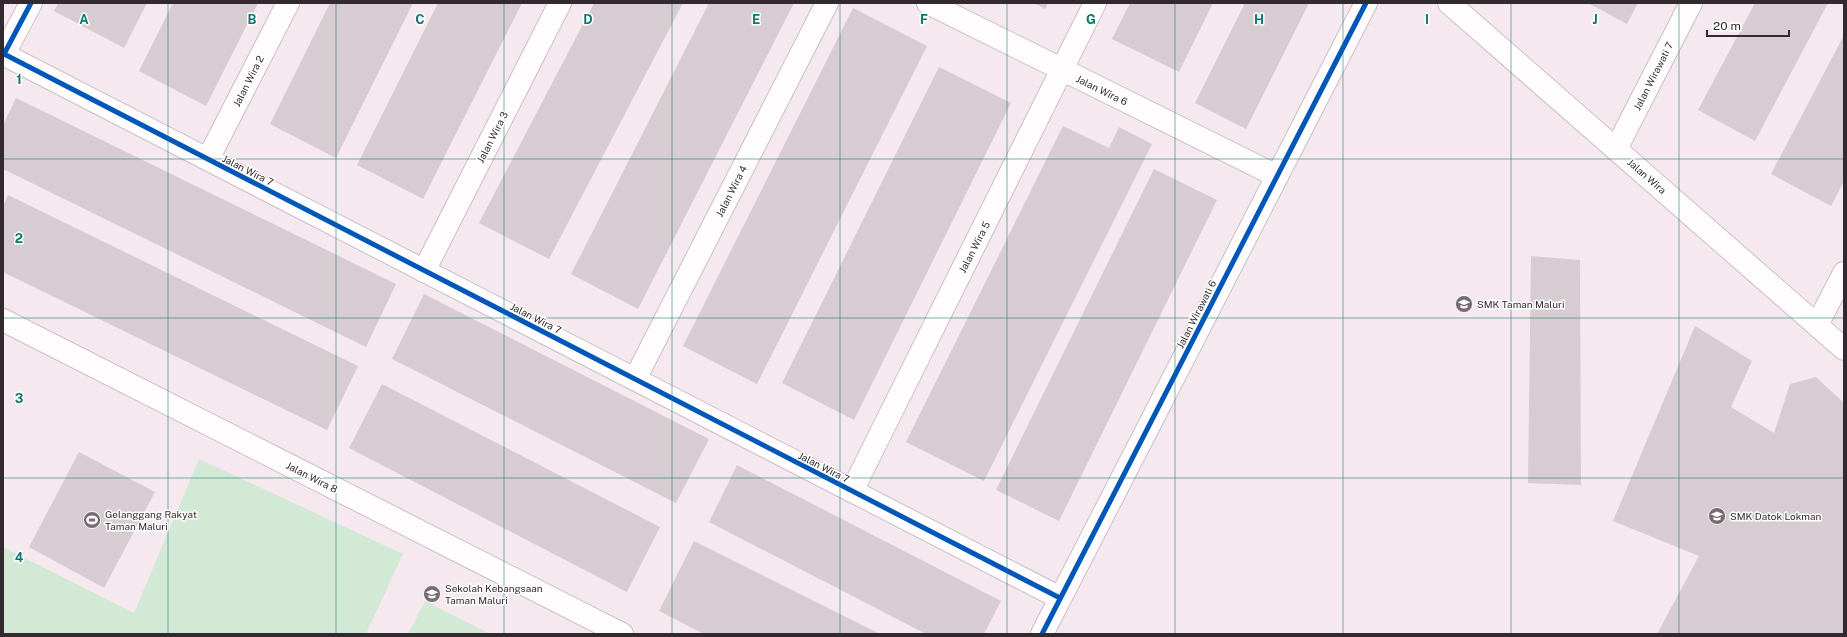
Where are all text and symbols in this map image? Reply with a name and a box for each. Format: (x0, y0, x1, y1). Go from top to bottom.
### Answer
text: A (79, 12, 89, 27)
text: B (248, 12, 257, 27)
text: C (415, 12, 425, 27)
text: D (583, 12, 593, 27)
text: E (752, 12, 760, 27)
text: F (920, 12, 928, 27)
text: G (1086, 12, 1096, 27)
text: H (1254, 12, 1264, 27)
text: I (1425, 12, 1429, 27)
text: J (1592, 12, 1598, 27)
scale bar (1707, 12, 1789, 38)
text: 20 m (1713, 19, 1741, 33)
street label: Jalan Wirawati 7 (1631, 40, 1675, 112)
street label: Jalan Wira 2 (230, 53, 266, 109)
text: 1 (16, 72, 22, 87)
street label: Jalan Wira 6 (1074, 72, 1130, 108)
street label: Jalan Wira 3 (474, 109, 510, 165)
street label: Jalan Wira 7 (220, 152, 276, 188)
street label: Jalan Wira (1625, 156, 1669, 196)
street label: Jalan Wira 4 (713, 163, 749, 219)
street label: Jalan Wira 5 (956, 219, 992, 275)
text: 2 (15, 231, 23, 246)
street label: Jalan Wirawati 6 (1174, 278, 1218, 350)
school or university icon: SMK Taman Maluri (1454, 294, 1474, 314)
place label: SMK Taman Maluri (1477, 298, 1564, 310)
street label: Jalan Wira 7 (508, 300, 564, 336)
text: 3 (15, 391, 24, 406)
street label: Jalan Wira 7 (796, 449, 852, 485)
street label: Jalan Wira 8 (284, 459, 340, 495)
school or university icon: SMK Datok Lokman (1707, 506, 1727, 526)
place label: Gelanggang Rakyat Taman Maluri (105, 508, 197, 532)
sports icon: Gelanggang Rakyat Taman Maluri (82, 510, 102, 530)
place label: SMK Datok Lokman (1730, 510, 1821, 522)
text: 4 (15, 550, 24, 565)
place label: Sekolah Kebangsaan Taman Maluri (445, 582, 543, 606)
school or university icon: Sekolah Kebangsaan Taman Maluri (422, 584, 442, 604)

